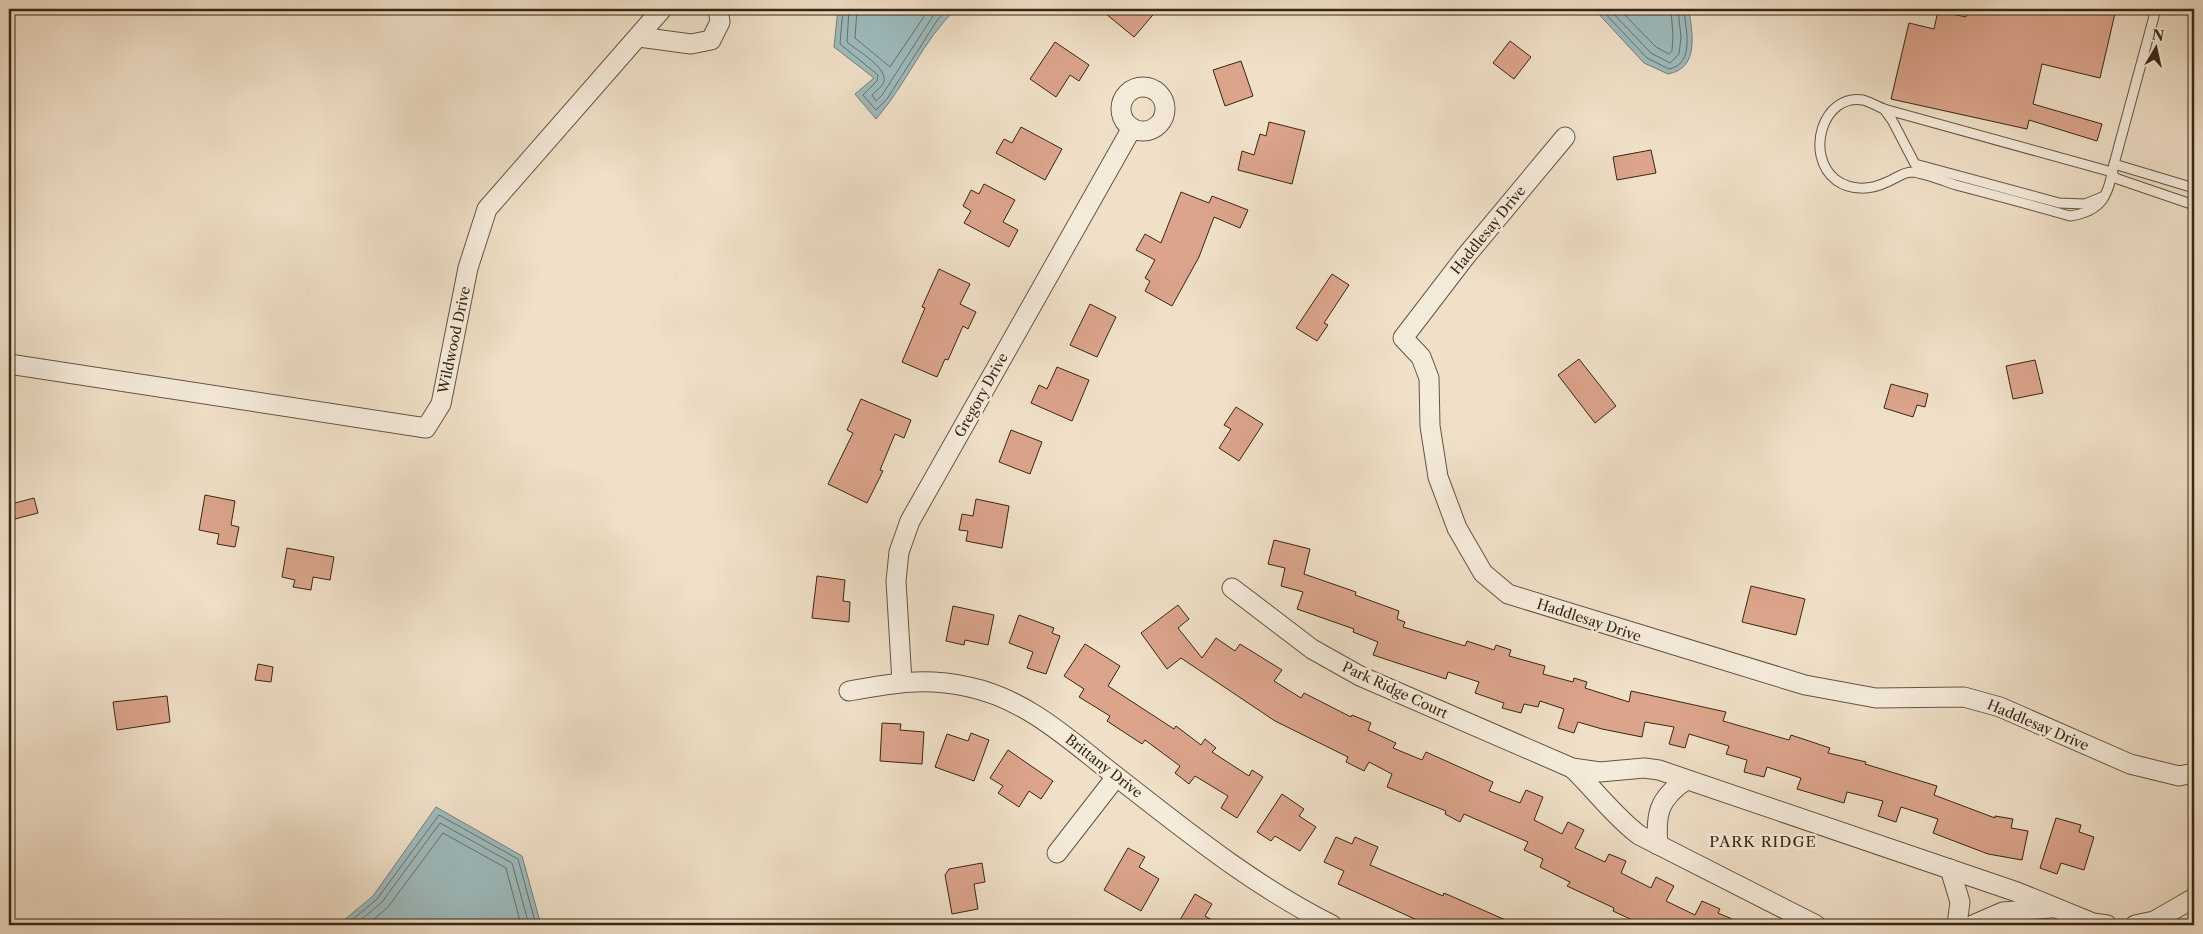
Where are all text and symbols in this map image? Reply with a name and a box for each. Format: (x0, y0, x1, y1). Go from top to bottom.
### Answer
north arrow (2130, 22, 2180, 72)
text: N (2151, 25, 2165, 45)
street label: Haddlesay Drive (1447, 182, 1529, 278)
street label: Wildwood Drive (434, 285, 474, 396)
street label: Gregory Drive (950, 349, 1012, 441)
street label: Haddlesay Drive (1534, 595, 1644, 645)
street label: Park Ridge Court (1339, 658, 1451, 722)
street label: Haddlesay Drive (1984, 695, 2092, 755)
street label: Brittany Drive (1062, 730, 1146, 802)
district label: PARK RIDGE (1709, 832, 1817, 851)

